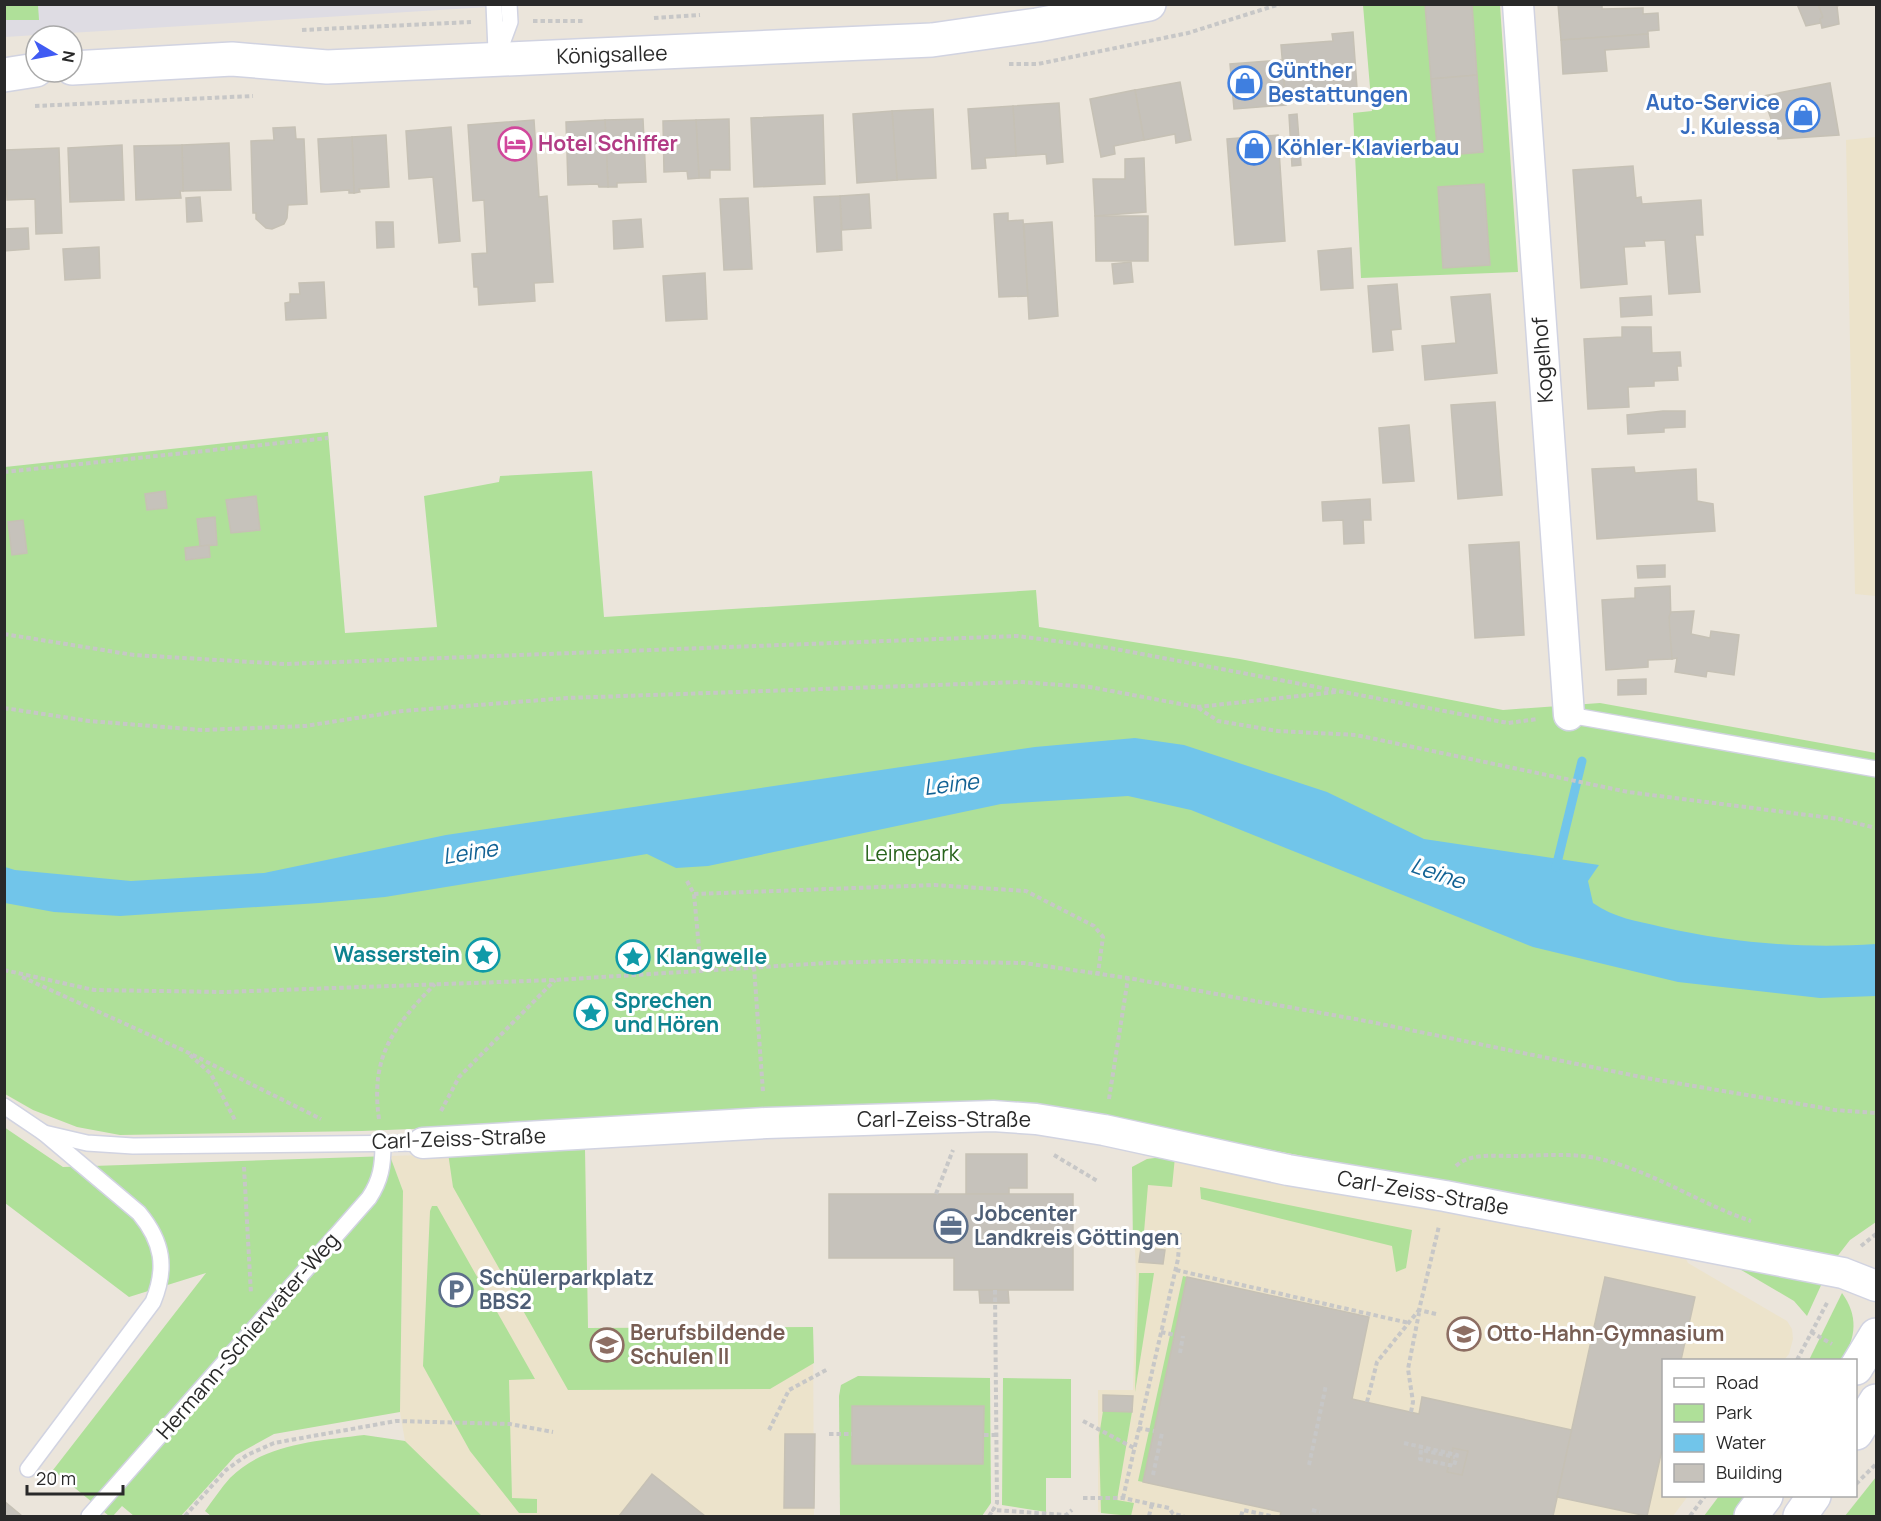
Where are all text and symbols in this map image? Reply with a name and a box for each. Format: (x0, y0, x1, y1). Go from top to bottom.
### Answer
north arrow (24, 24, 84, 84)
street label: Königsallee (556, 38, 668, 70)
text: N (57, 49, 81, 64)
place label: Günther Bestattungen (1268, 56, 1408, 108)
shop icon: Günther Bestattungen (1227, 65, 1263, 101)
place label: Auto-Service J. Kulessa (1646, 88, 1780, 140)
shop icon: Auto-Service J. Kulessa (1785, 97, 1821, 133)
hotel icon: Hotel Schiffer (497, 126, 533, 162)
place label: Hotel Schiffer (538, 129, 678, 157)
shop icon: Köhler-Klavierbau (1236, 130, 1272, 166)
place label: Köhler-Klavierbau (1277, 133, 1459, 161)
street label: Kogelhof (1525, 316, 1559, 404)
water label: Leine (922, 766, 981, 802)
water label: Leine (440, 833, 501, 871)
park label: Leinepark (865, 839, 960, 867)
water label: Leine (1407, 850, 1470, 897)
place icon: Wasserstein (465, 937, 501, 973)
place icon: Klangwelle (615, 939, 651, 975)
place label: Wasserstein (333, 940, 460, 968)
place label: Klangwelle (656, 942, 767, 970)
place label: Sprechen und Hören (614, 986, 719, 1038)
place icon: Sprechen und Hören (573, 995, 609, 1031)
street label: Carl-Zeiss-Straße (857, 1105, 1031, 1133)
street label: Carl-Zeiss-Straße (372, 1121, 546, 1155)
street label: Carl-Zeiss-Straße (1335, 1163, 1511, 1221)
place label: Jobcenter Landkreis Göttingen (974, 1199, 1180, 1251)
office icon: Jobcenter Landkreis Göttingen (933, 1208, 969, 1244)
street label: Hermann-Schierwater-Weg (150, 1226, 345, 1445)
place label: Schülerparkplatz BBS2 (479, 1263, 654, 1315)
parking icon: Schülerparkplatz BBS2 (438, 1272, 474, 1308)
school or university icon: Otto-Hahn-Gymnasium (1446, 1316, 1482, 1352)
place label: Berufsbildende Schulen II (630, 1318, 785, 1370)
place label: Otto-Hahn-Gymnasium (1487, 1319, 1724, 1347)
school or university icon: Berufsbildende Schulen II (589, 1327, 625, 1363)
legend (1662, 1359, 1857, 1497)
text: Road (1716, 1370, 1759, 1394)
text: Park (1716, 1400, 1753, 1424)
text: Water (1716, 1430, 1766, 1454)
scale bar (27, 1458, 123, 1496)
text: Building (1716, 1460, 1782, 1484)
text: 20 m (36, 1466, 76, 1490)

